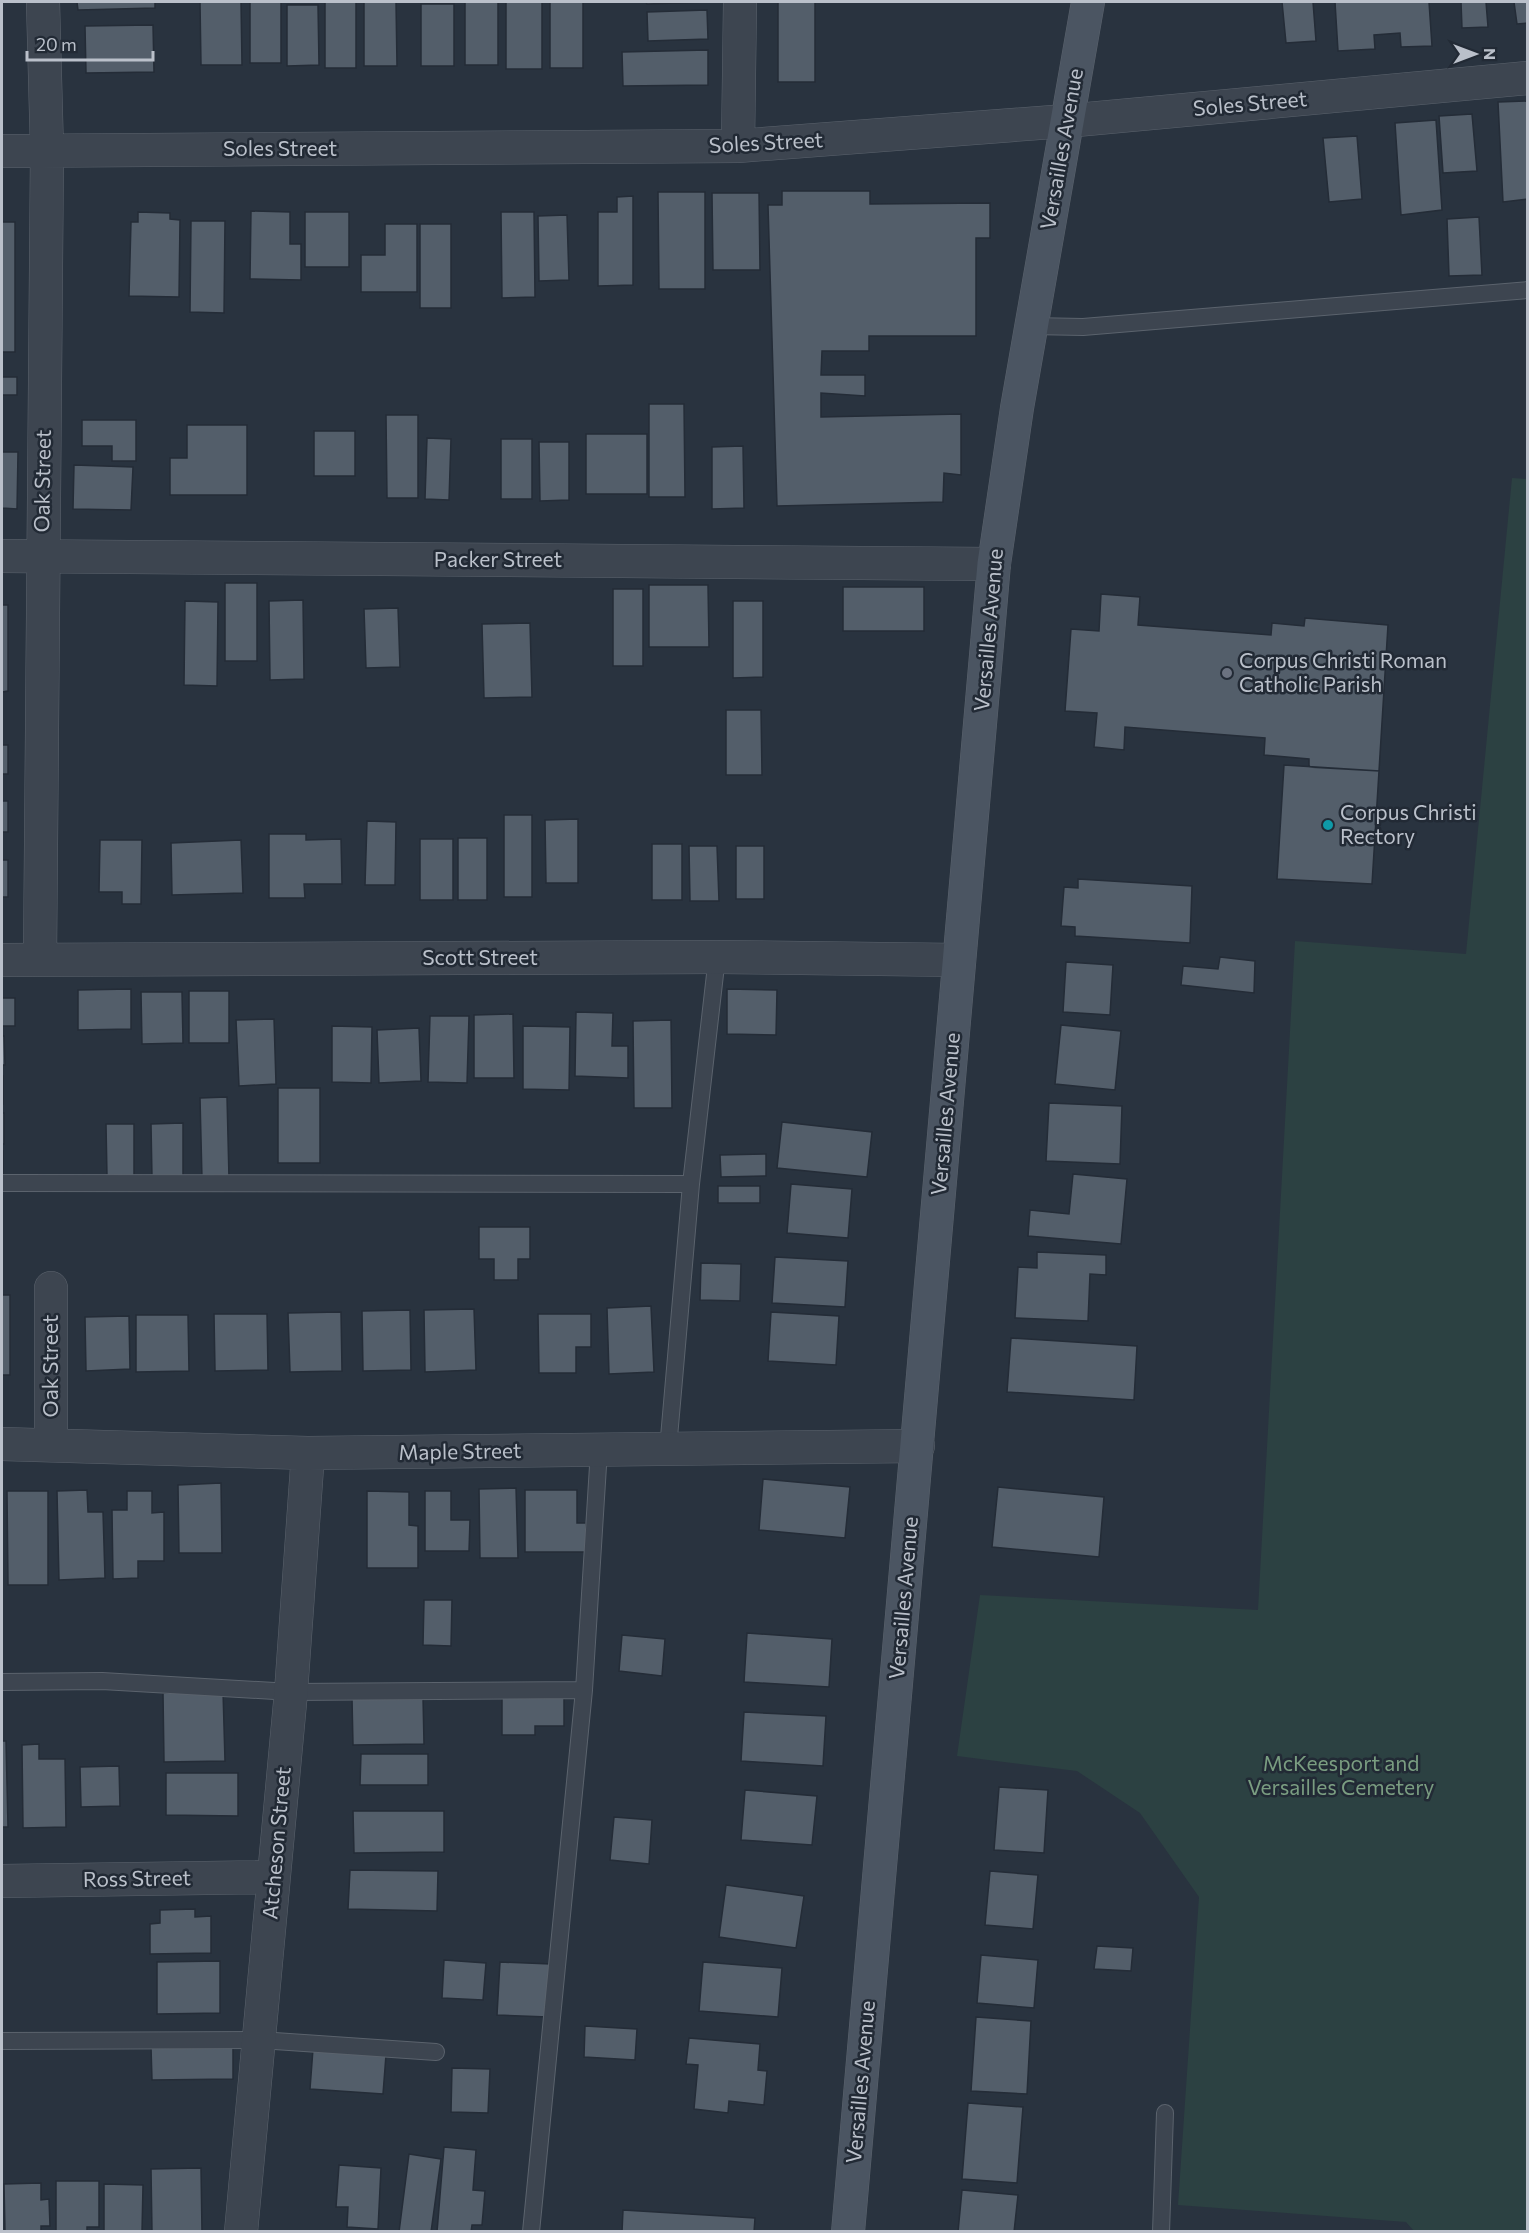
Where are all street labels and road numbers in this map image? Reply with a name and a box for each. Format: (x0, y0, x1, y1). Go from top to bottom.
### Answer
street label: Versailles Avenue (1034, 66, 1087, 231)
street label: Soles Street (1192, 85, 1308, 120)
street label: Soles Street (708, 126, 824, 157)
street label: Soles Street (223, 135, 337, 160)
street label: Oak Street (28, 429, 55, 533)
street label: Packer Street (434, 546, 562, 571)
street label: Versailles Avenue (968, 547, 1007, 712)
street label: Scott Street (422, 944, 538, 969)
street label: Versailles Avenue (925, 1031, 964, 1196)
street label: Oak Street (37, 1315, 62, 1417)
street label: Maple Street (398, 1437, 522, 1464)
street label: Versailles Avenue (883, 1515, 922, 1680)
street label: Atcheson Street (256, 1766, 295, 1920)
street label: Ross Street (83, 1864, 191, 1891)
street label: Versailles Avenue (840, 1999, 879, 2164)

